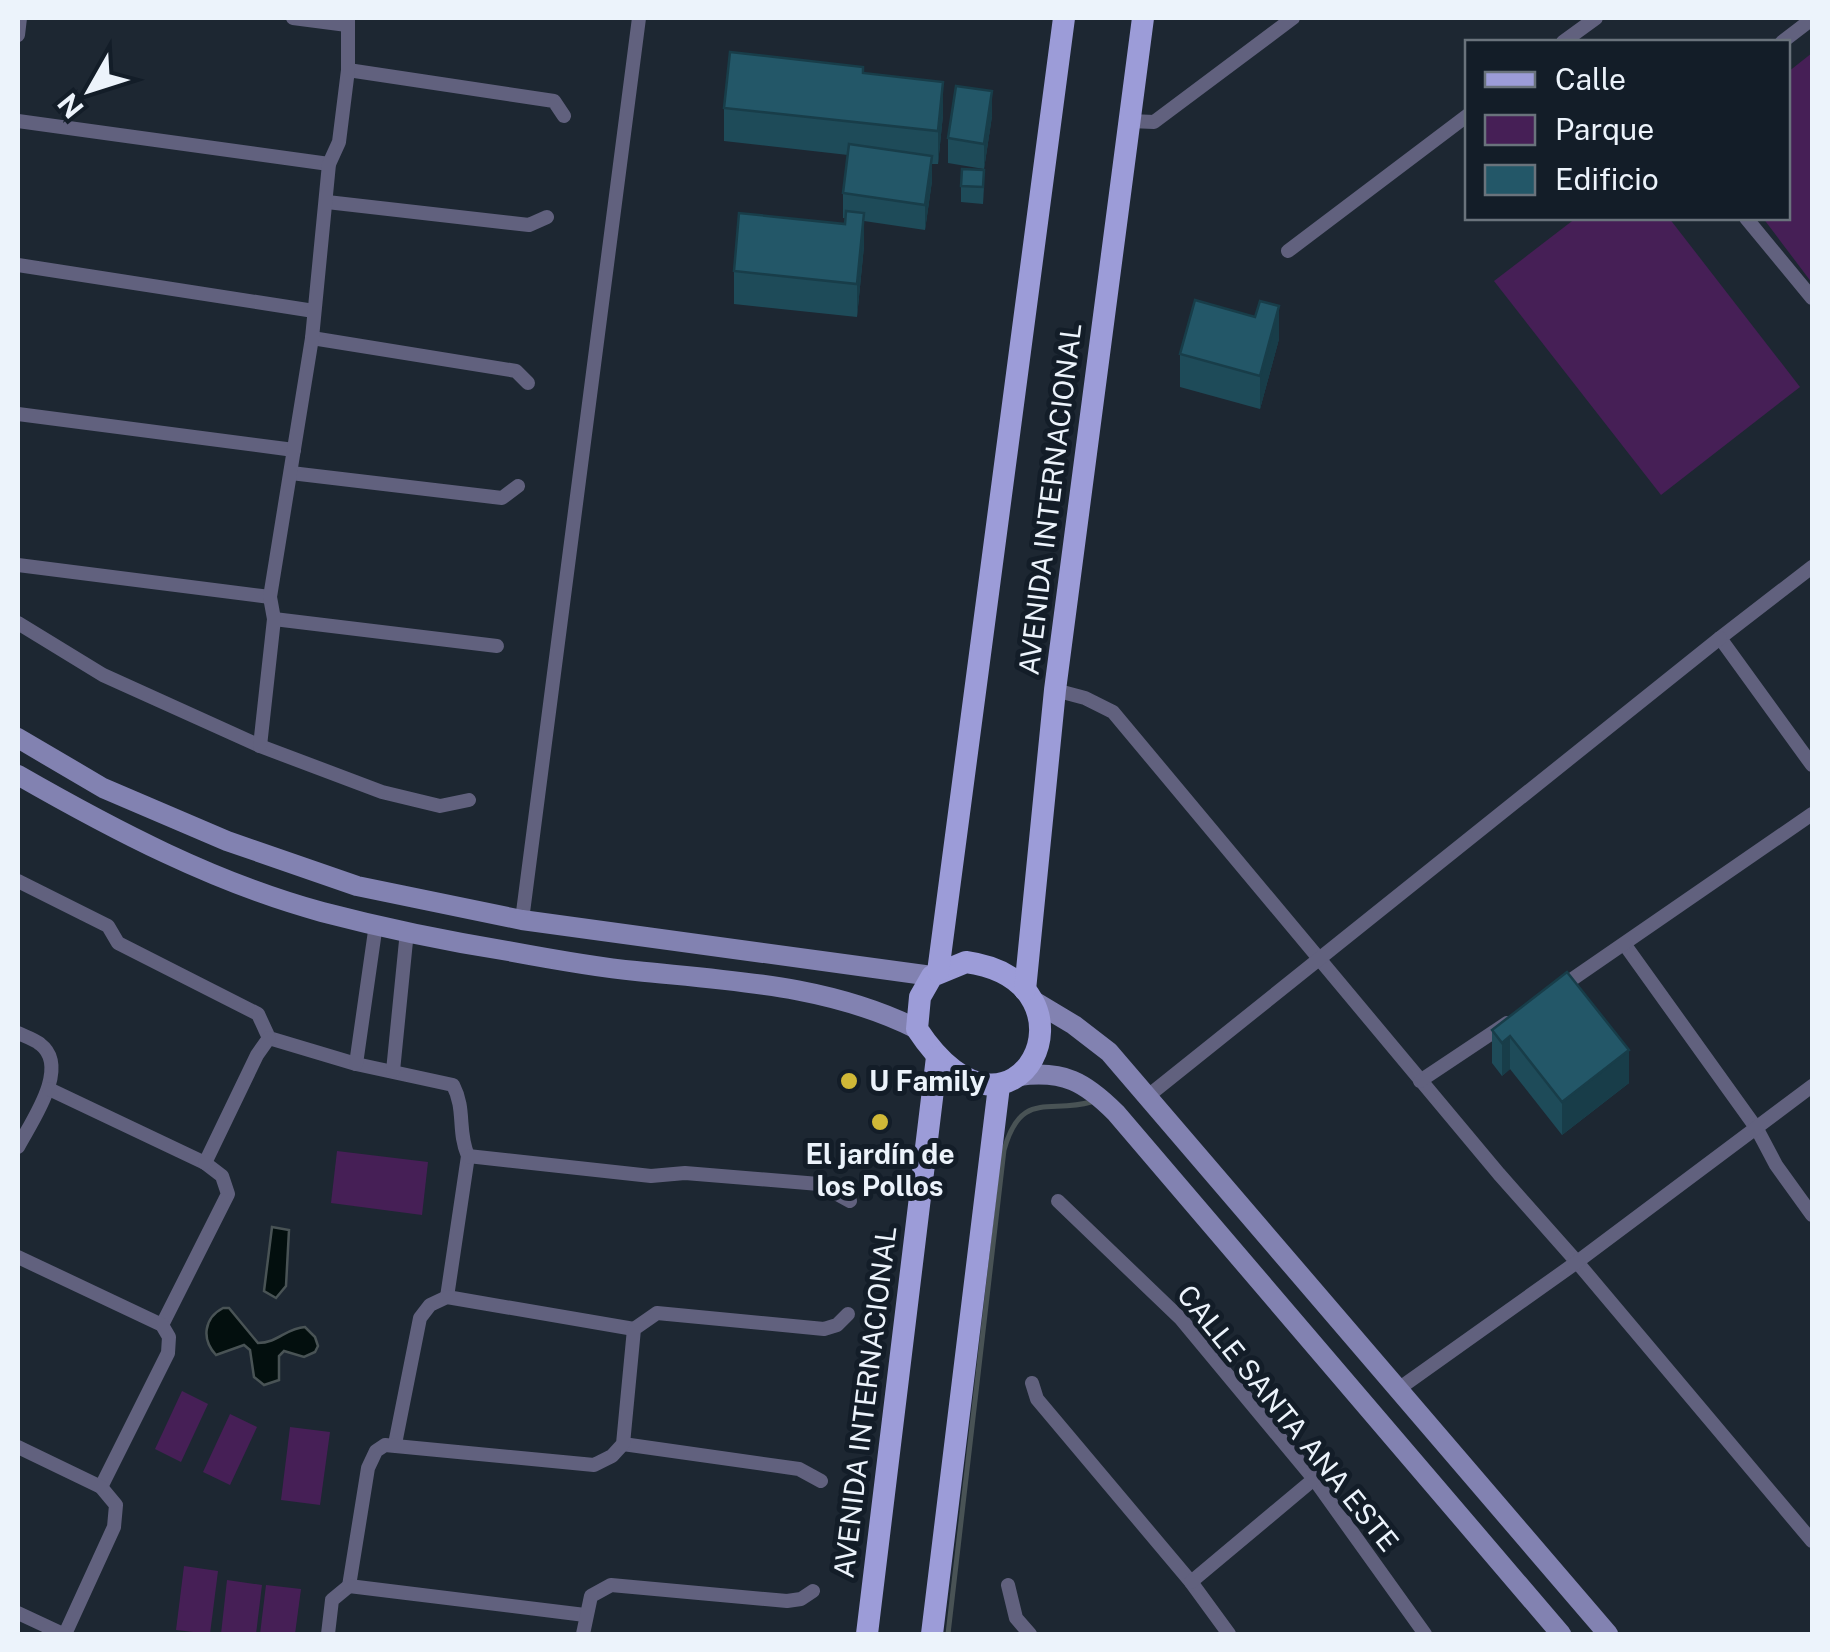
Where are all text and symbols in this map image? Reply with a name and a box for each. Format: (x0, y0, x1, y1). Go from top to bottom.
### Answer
north arrow (40, 40, 140, 140)
legend (1465, 40, 1790, 220)
text: Calle (1555, 61, 1626, 97)
text: N (50, 87, 90, 125)
text: Parque (1555, 111, 1654, 147)
text: Edificio (1555, 161, 1659, 197)
street label: AVENIDA INTERNACIONAL (1012, 321, 1087, 677)
place label: U Family (869, 1064, 985, 1097)
marker: U Family (838, 1070, 860, 1092)
marker: El jardín de los Pollos (869, 1111, 891, 1133)
place label: El jardín de los Pollos (805, 1137, 955, 1202)
street label: AVENIDA INTERNACIONAL (827, 1224, 902, 1580)
street label: CALLE SANTA ANA ESTE (1171, 1278, 1406, 1557)

